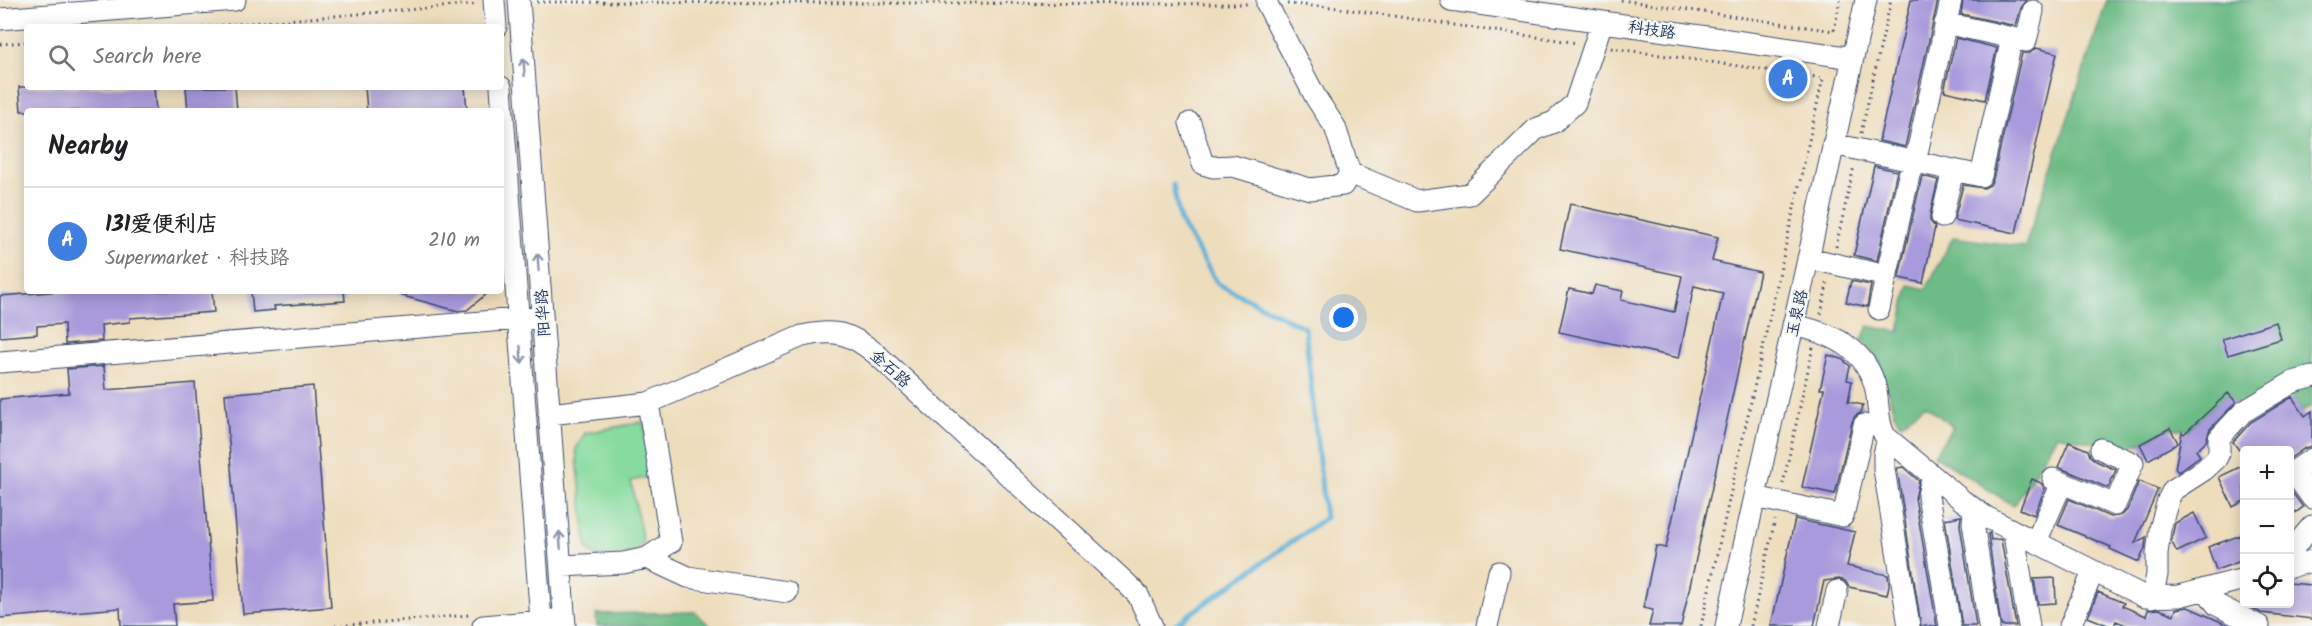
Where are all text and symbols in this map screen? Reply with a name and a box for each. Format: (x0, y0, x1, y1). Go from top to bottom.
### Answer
street label: 科技路 (1626, 15, 1677, 46)
search box (24, 24, 504, 90)
text: Search here (93, 40, 201, 75)
icon: search (45, 41, 78, 74)
pin: A (1768, 56, 1808, 101)
one-way arrow (518, 58, 529, 78)
text: Nearby (48, 126, 128, 168)
text: 131爱便利店 (105, 208, 218, 243)
text: A (61, 225, 74, 257)
text: 210 m (428, 225, 480, 257)
text: Supermarket · 科技路 (105, 243, 289, 275)
one-way arrow (533, 252, 544, 272)
street label: 玉泉路 (1780, 287, 1815, 340)
street label: 阳华路 (529, 288, 558, 338)
your location (1329, 303, 1358, 332)
one-way arrow (516, 344, 527, 364)
street label: 金石路 (864, 344, 916, 394)
map controls (2240, 446, 2294, 608)
button: + (2240, 446, 2294, 500)
button: − (2240, 500, 2294, 554)
one-way arrow (554, 530, 565, 550)
button: locate (2240, 554, 2294, 608)

